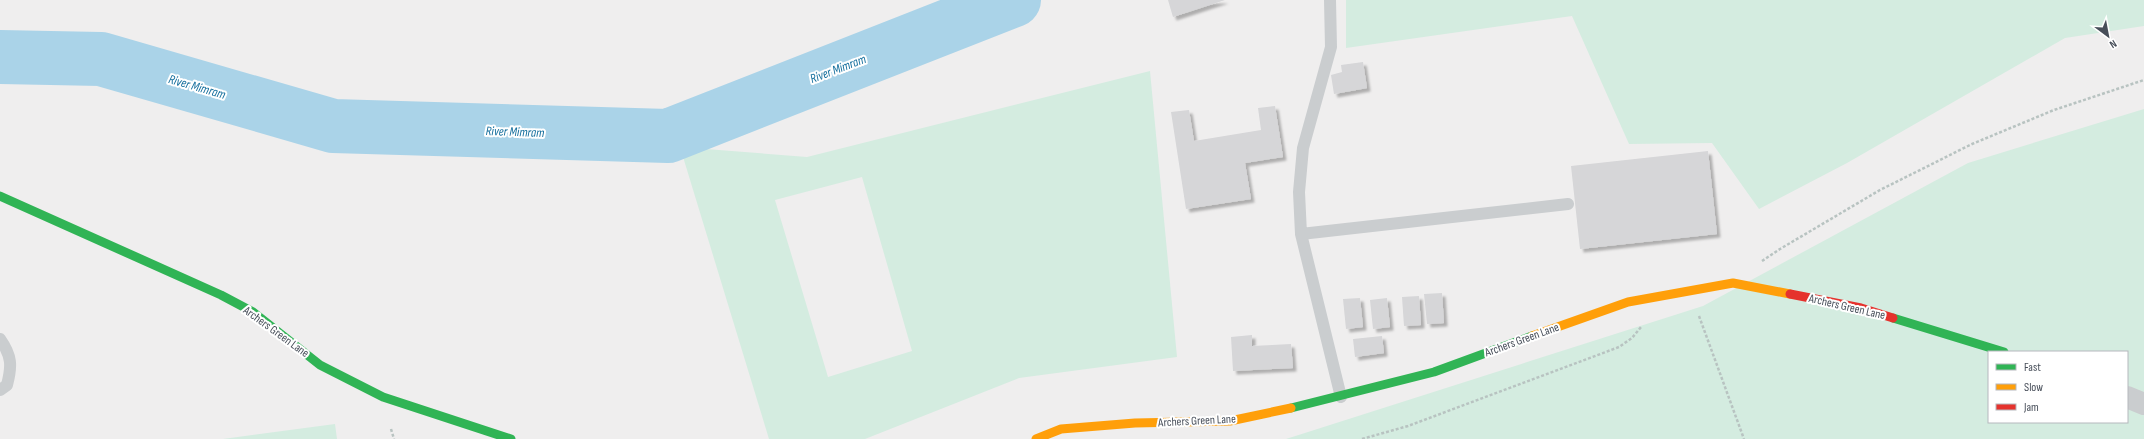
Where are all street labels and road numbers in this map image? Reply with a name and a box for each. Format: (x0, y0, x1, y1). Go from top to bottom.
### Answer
street label: Archers Green Lane (1806, 291, 1887, 323)
street label: Archers Green Lane (239, 302, 312, 361)
street label: Archers Green Lane (1482, 320, 1561, 361)
street label: Archers Green Lane (1157, 411, 1236, 431)

